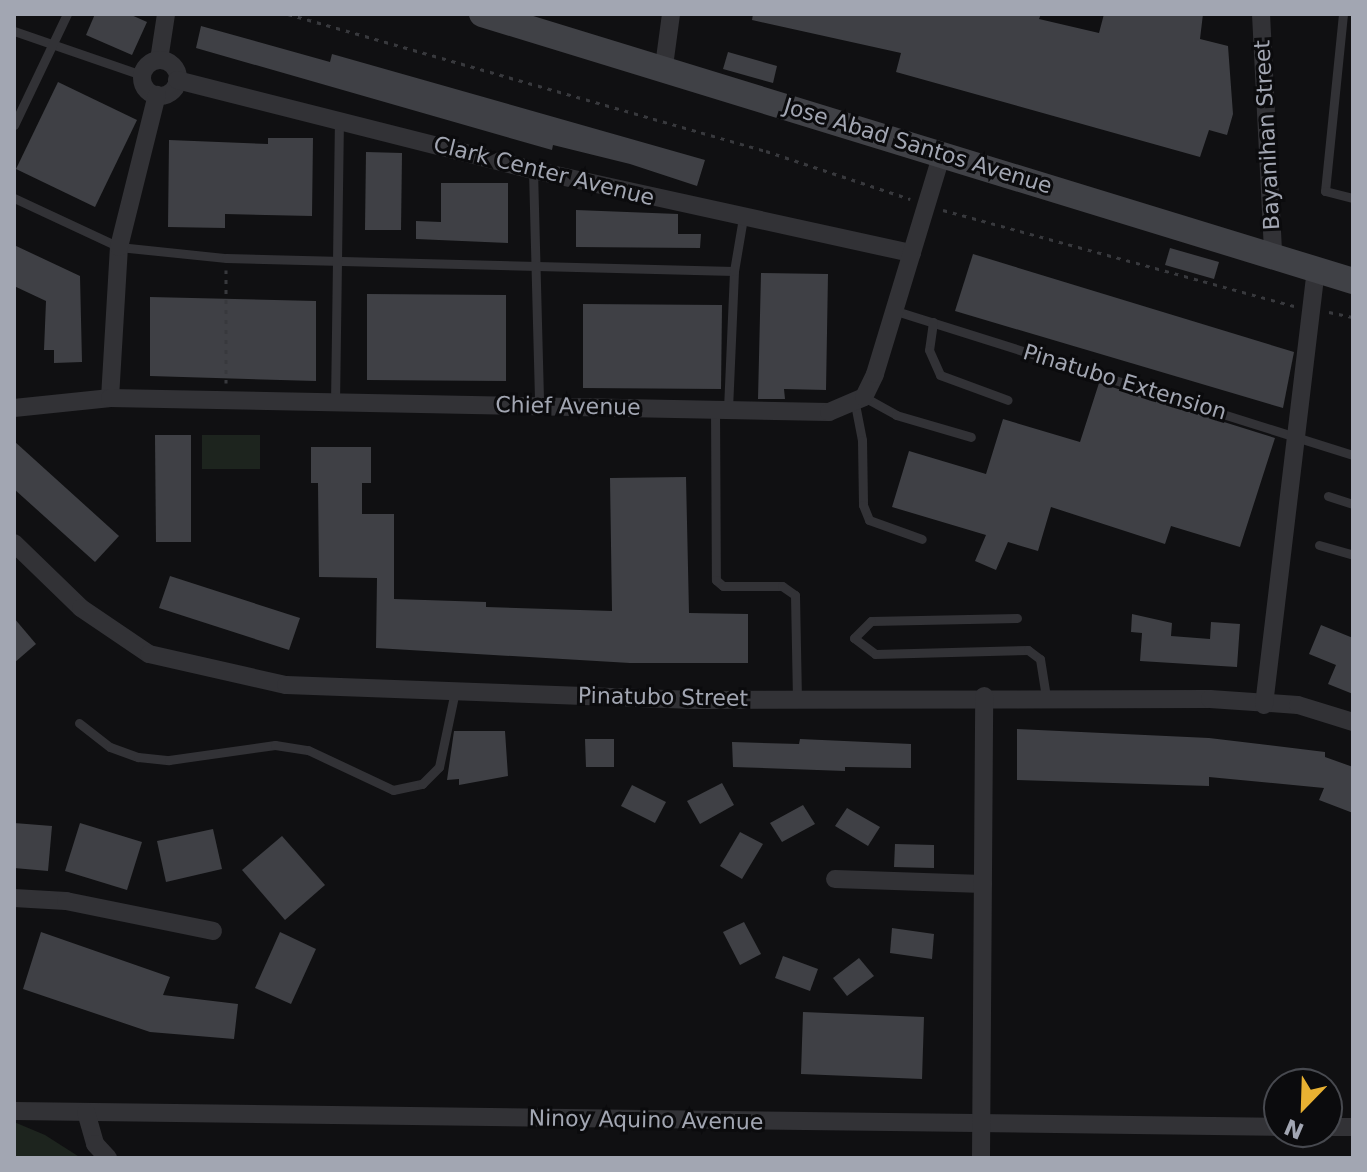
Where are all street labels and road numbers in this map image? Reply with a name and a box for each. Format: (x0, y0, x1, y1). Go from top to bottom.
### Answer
street label: Bayanihan Street (1249, 39, 1285, 231)
street label: Jose Abad Santos Avenue (781, 93, 1055, 199)
street label: Clark Center Avenue (431, 131, 657, 211)
street label: Pinatubo Extension (1020, 338, 1230, 426)
street label: Chief Avenue (495, 392, 641, 420)
street label: Pinatubo Street (578, 682, 748, 712)
street label: Ninoy Aquino Avenue (528, 1105, 764, 1135)

